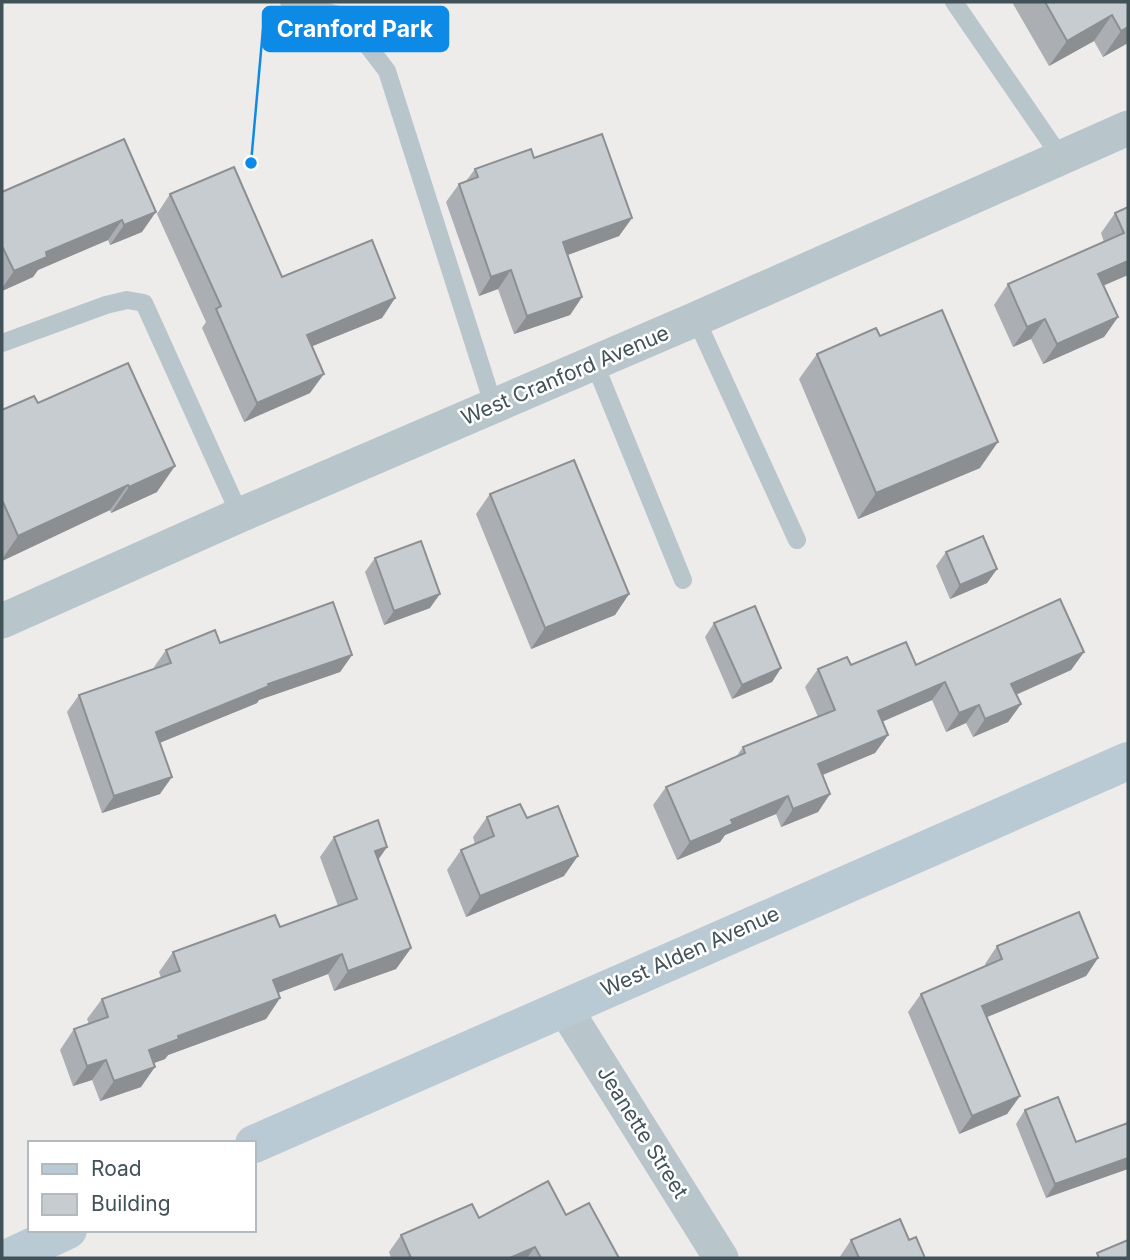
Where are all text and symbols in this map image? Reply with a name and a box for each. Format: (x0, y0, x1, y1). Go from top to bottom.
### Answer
callout: Cranford Park (263, 7, 448, 51)
text: Cranford Park (277, 15, 434, 43)
street label: West Cranford Avenue (457, 320, 673, 430)
street label: West Alden Avenue (597, 900, 783, 1002)
street label: Jeanette Street (592, 1061, 694, 1203)
legend (28, 1141, 256, 1232)
text: Road (91, 1156, 142, 1181)
text: Building (91, 1191, 171, 1216)

